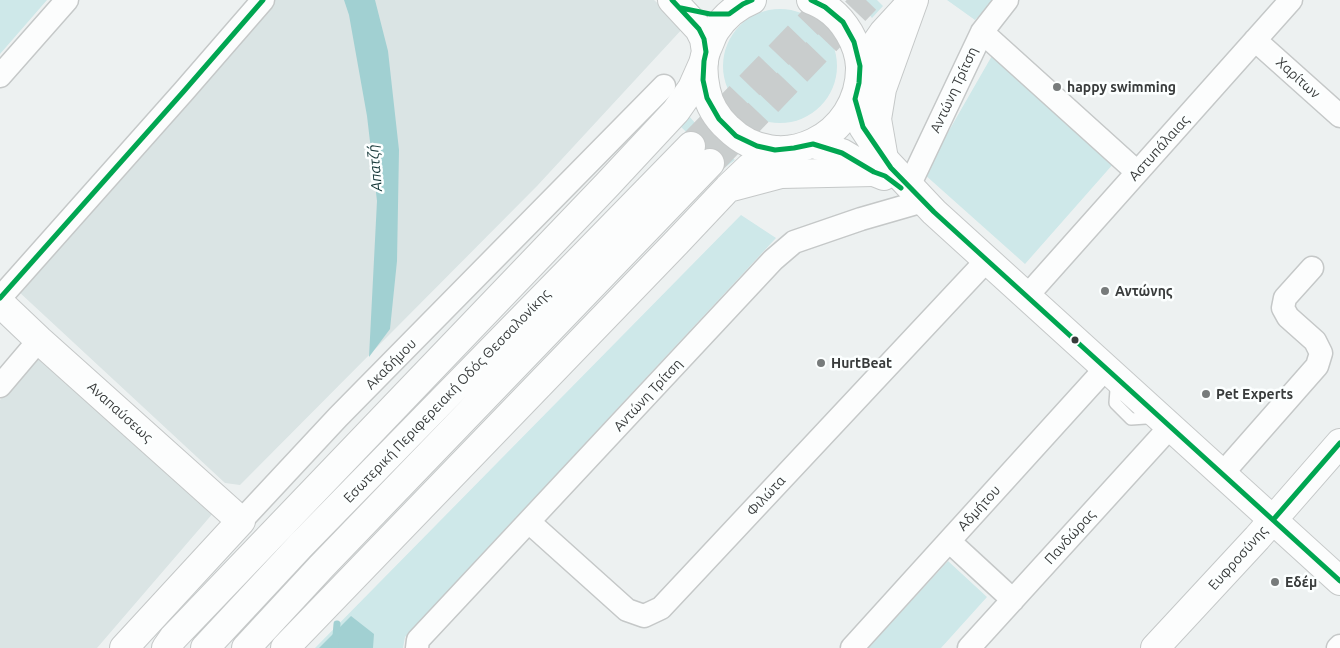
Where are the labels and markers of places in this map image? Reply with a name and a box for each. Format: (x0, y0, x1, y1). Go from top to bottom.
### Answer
place label: happy swimming (1067, 79, 1176, 95)
marker: happy swimming (1051, 81, 1063, 93)
place label: Αντώνης (1115, 283, 1173, 299)
marker: Αντώνης (1099, 285, 1111, 297)
unlabelled marker (1070, 335, 1080, 345)
place label: HurtBeat (831, 355, 892, 371)
marker: HurtBeat (815, 357, 827, 369)
place label: Pet Experts (1216, 386, 1293, 402)
marker: Pet Experts (1200, 388, 1212, 400)
place label: Εδέμ (1285, 574, 1317, 590)
marker: Εδέμ (1269, 576, 1281, 588)

